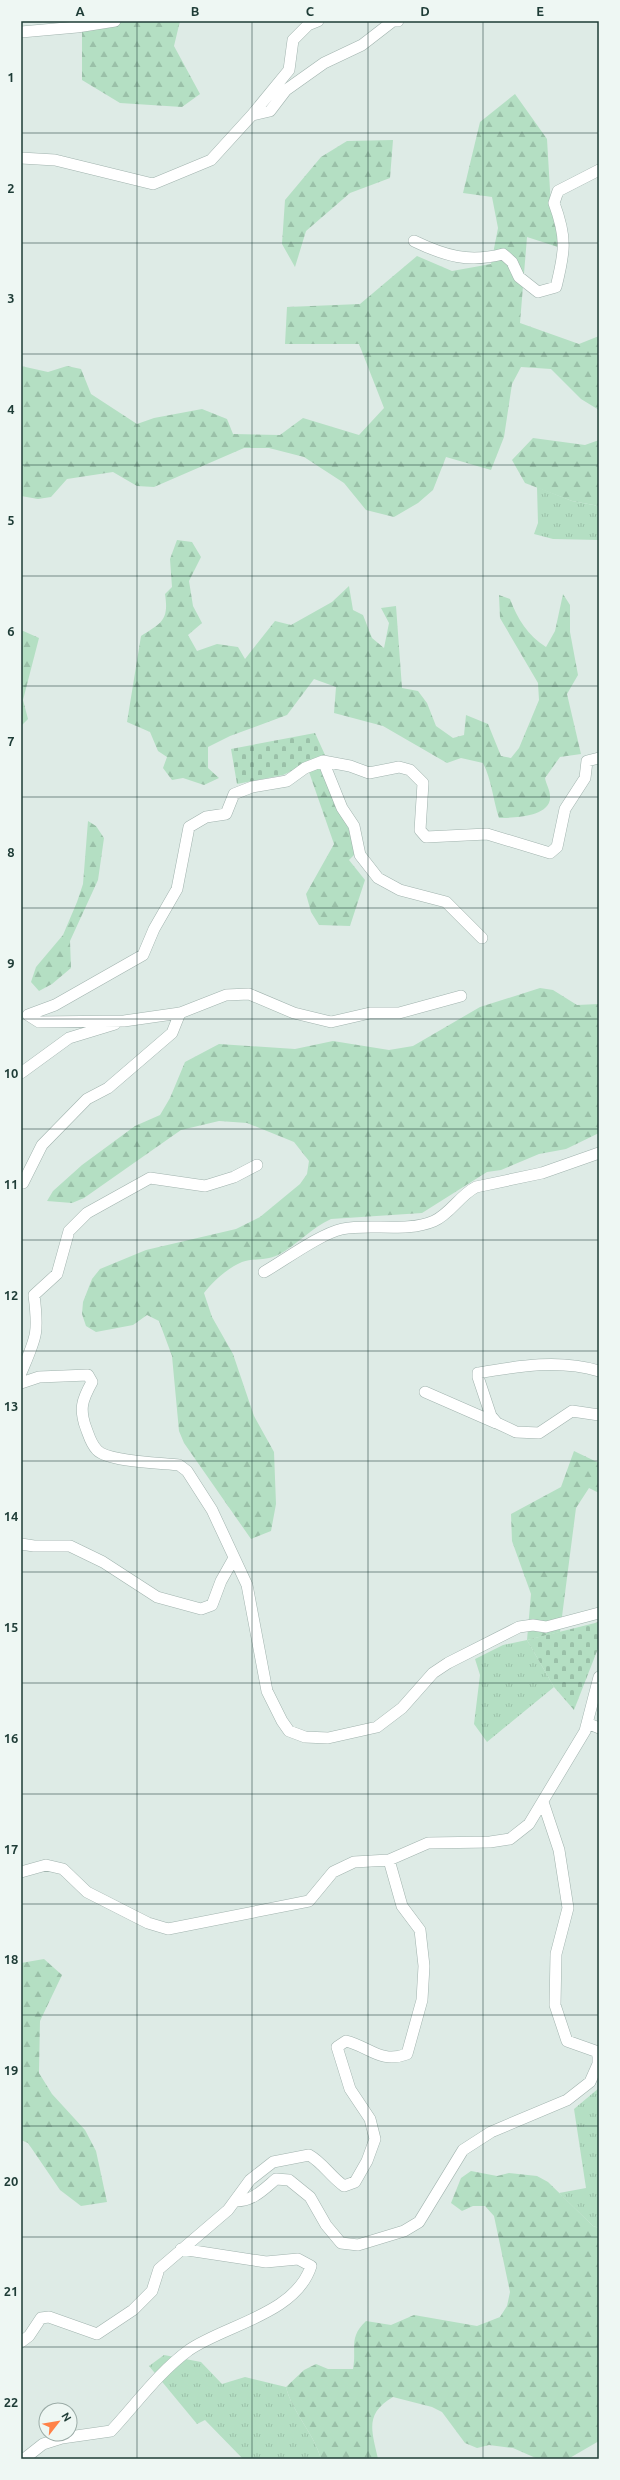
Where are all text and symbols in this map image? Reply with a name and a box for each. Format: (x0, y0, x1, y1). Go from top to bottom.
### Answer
text: A (75, 4, 85, 18)
text: B (191, 4, 200, 18)
text: C (306, 4, 315, 18)
text: D (420, 4, 430, 18)
text: E (536, 4, 544, 18)
text: 1 (7, 70, 15, 84)
text: 2 (7, 181, 15, 195)
text: 3 (7, 291, 15, 305)
text: 4 (7, 402, 15, 416)
text: 5 (7, 513, 15, 527)
text: 6 (7, 624, 15, 638)
text: 7 (7, 734, 15, 748)
text: 8 (7, 845, 15, 859)
text: 9 (7, 956, 15, 970)
text: 10 (4, 1066, 18, 1080)
text: 11 (4, 1177, 18, 1191)
text: 12 (4, 1288, 18, 1302)
text: 13 (4, 1399, 18, 1413)
text: 14 (4, 1509, 18, 1523)
text: 15 (4, 1620, 18, 1634)
text: 16 (4, 1731, 18, 1745)
text: 17 (4, 1842, 18, 1856)
text: 18 (4, 1952, 18, 1966)
text: 19 (4, 2063, 18, 2077)
text: 20 (4, 2174, 18, 2188)
text: 21 (4, 2284, 18, 2298)
text: 22 (4, 2395, 18, 2409)
north arrow (38, 2402, 78, 2442)
text: N (59, 2410, 74, 2423)

